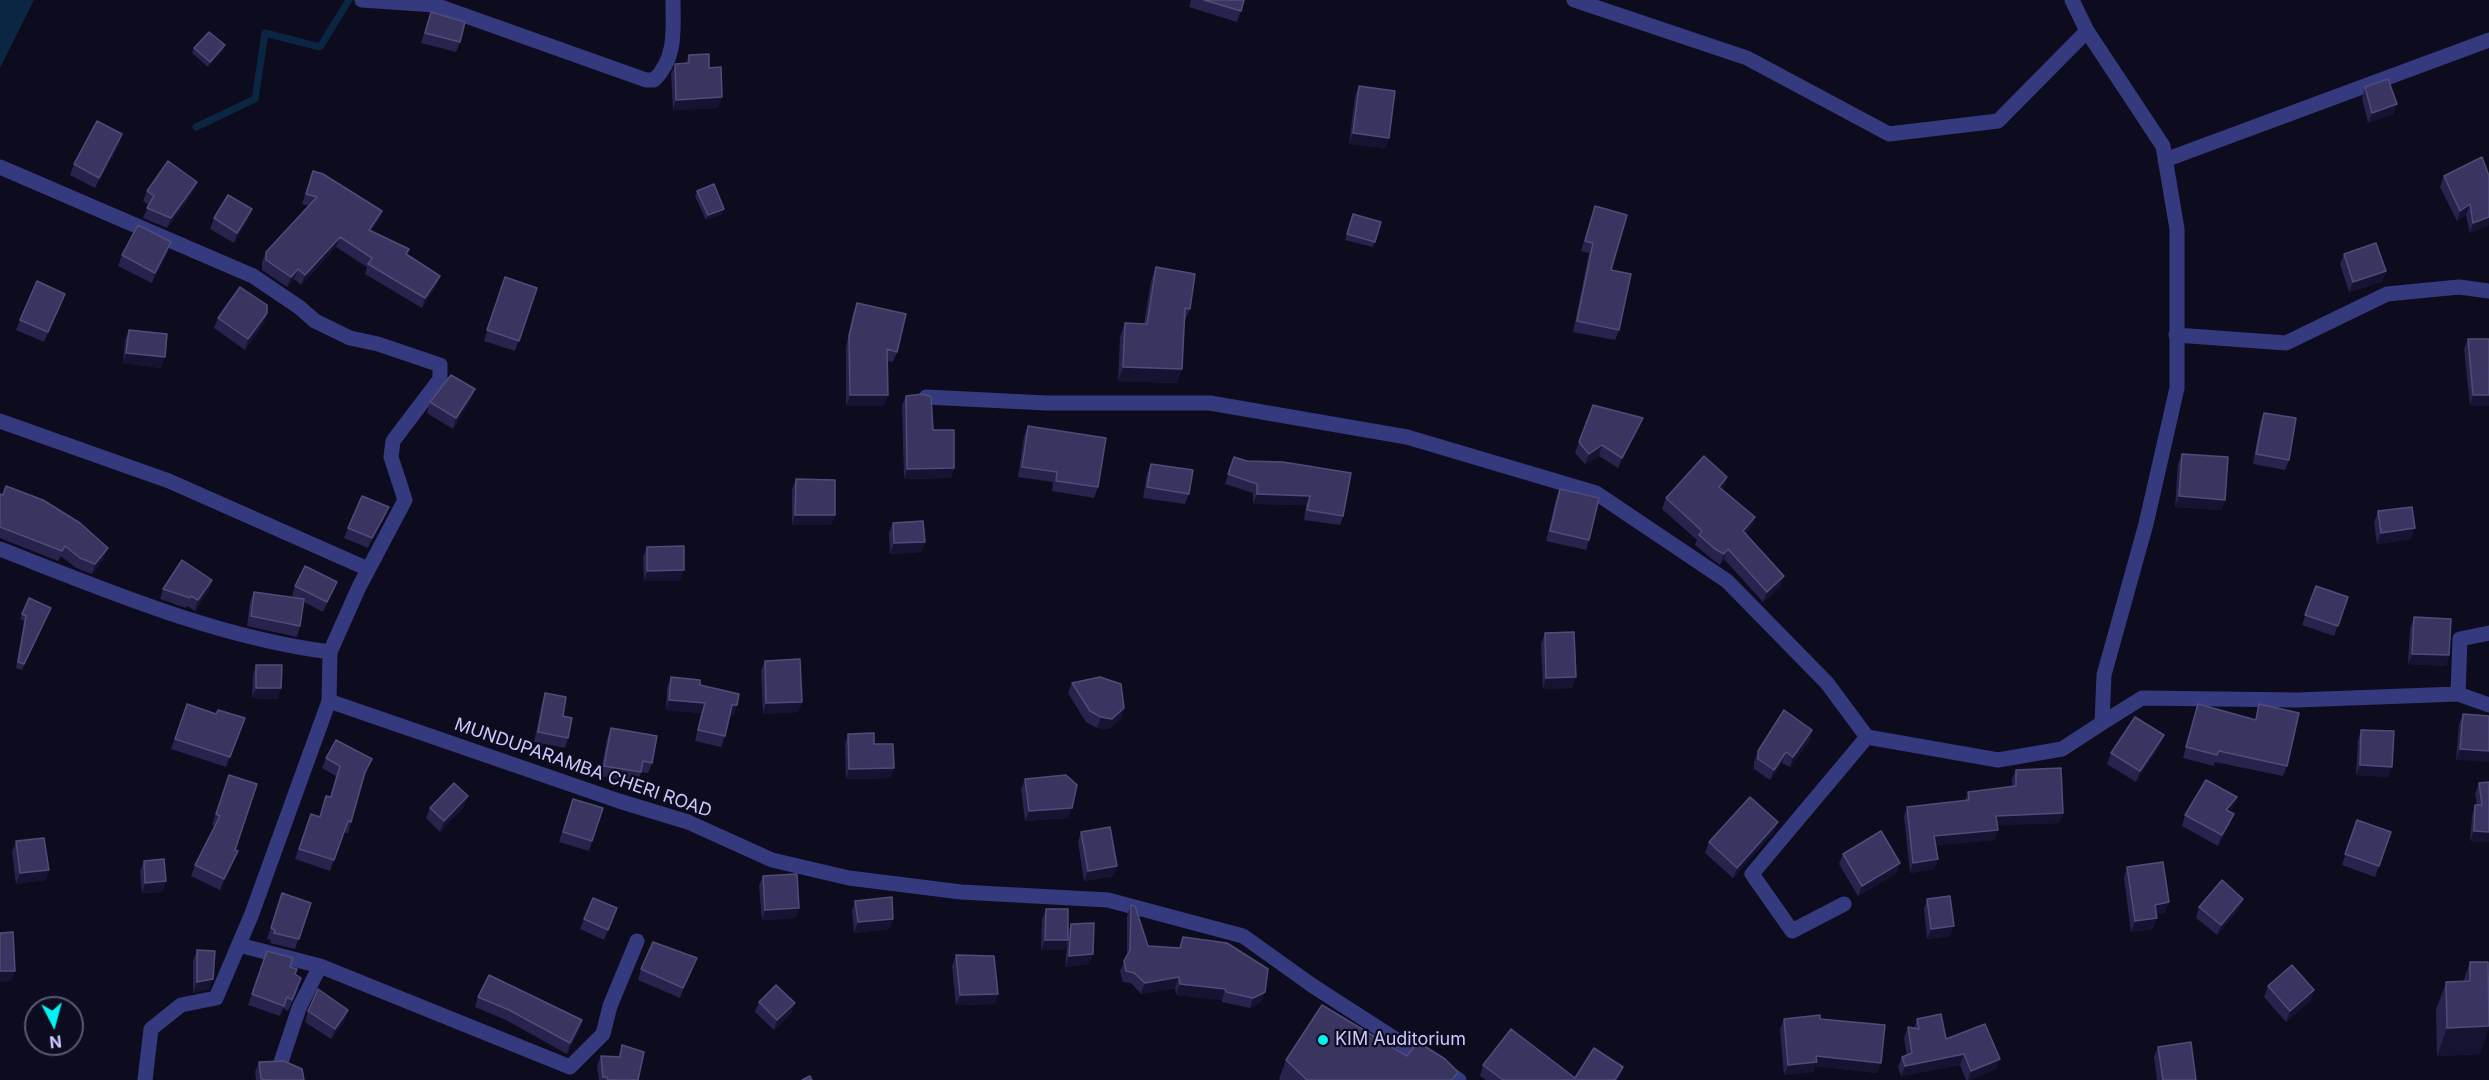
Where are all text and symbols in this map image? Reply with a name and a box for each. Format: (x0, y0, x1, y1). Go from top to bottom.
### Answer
street label: MUNDUPARAMBA CHERI ROAD (452, 714, 714, 822)
north arrow (24, 996, 84, 1056)
place label: KIM Auditorium (1335, 1029, 1466, 1051)
text: N (49, 1031, 63, 1052)
marker: KIM Auditorium (1316, 1033, 1330, 1047)

